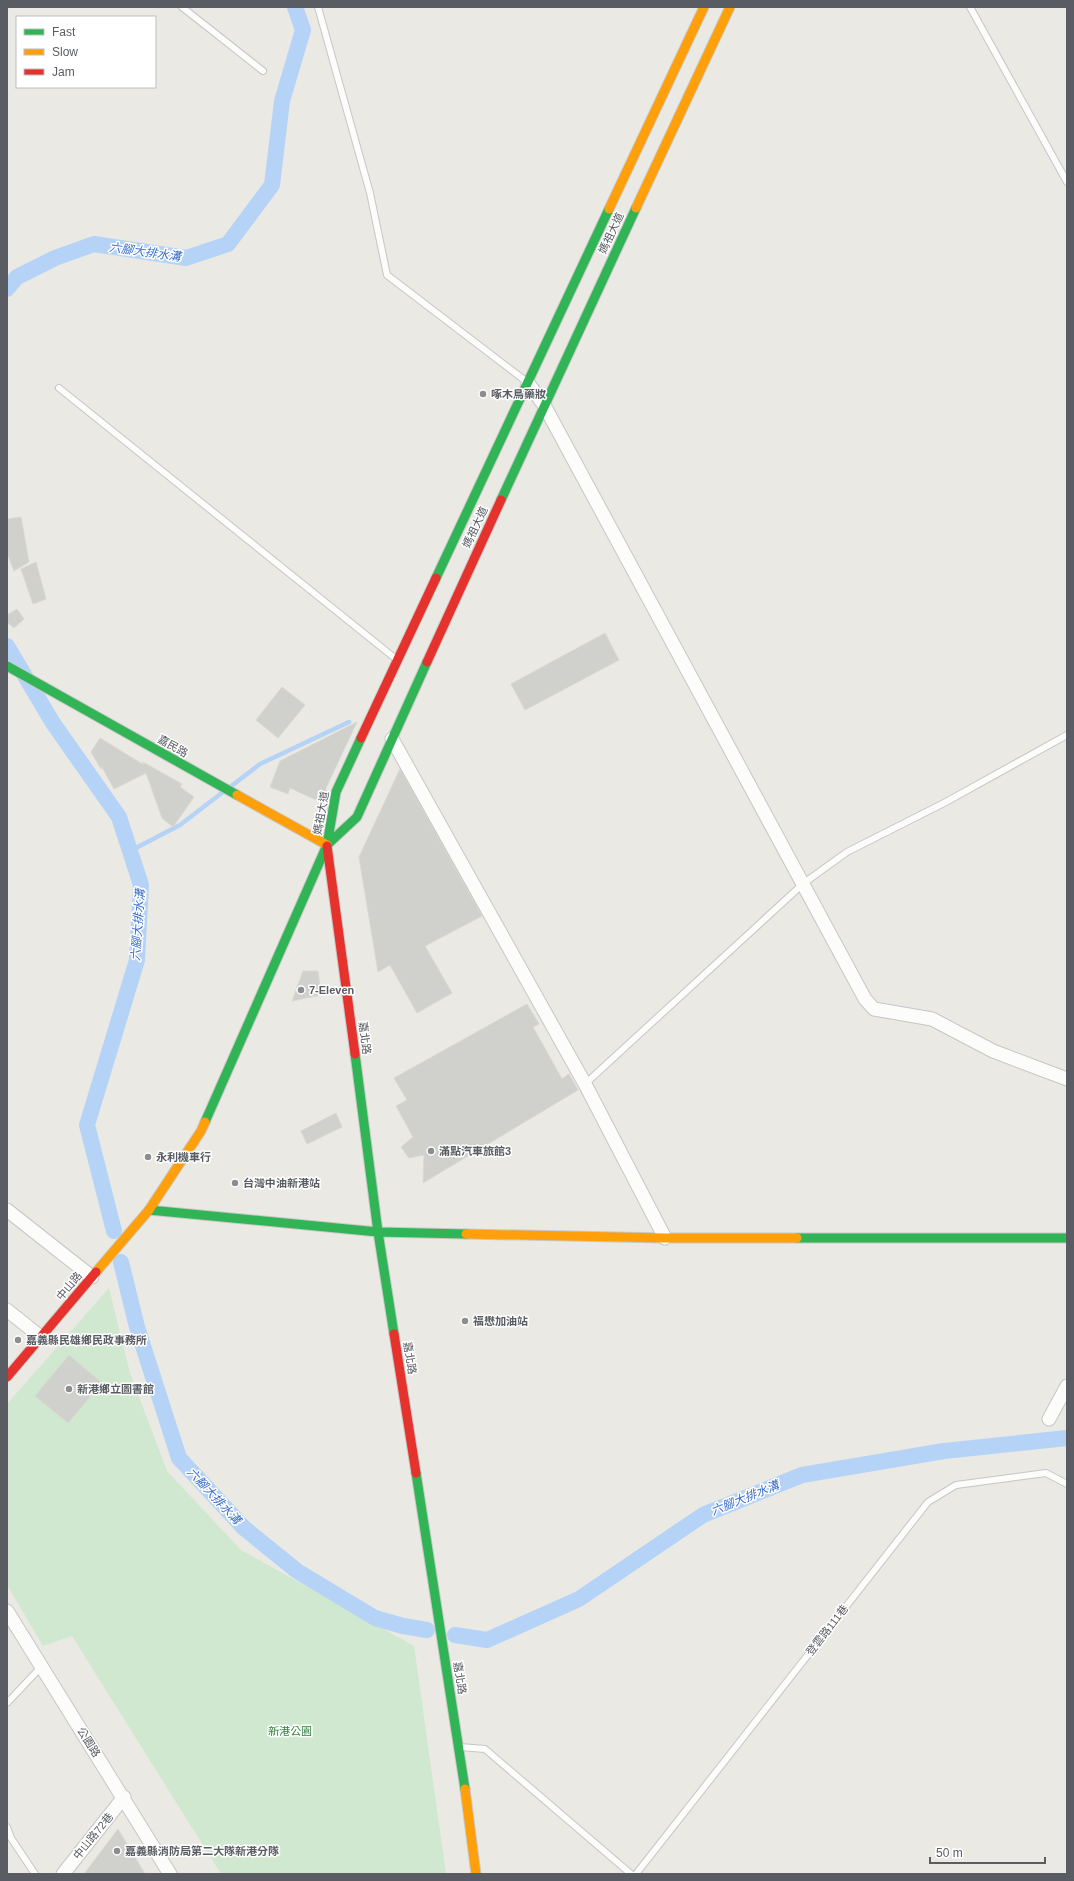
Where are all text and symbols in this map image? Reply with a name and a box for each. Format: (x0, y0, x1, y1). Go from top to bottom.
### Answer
legend (16, 16, 156, 88)
text: Fast (52, 25, 76, 39)
text: Slow (52, 45, 78, 59)
text: Jam (52, 65, 75, 79)
street label: 媽祖大道 (596, 211, 626, 255)
water label: 六腳大排水溝 (108, 240, 184, 264)
place label: 啄木鳥藥妝 (491, 388, 546, 400)
marker: 啄木鳥藥妝 (478, 389, 488, 399)
street label: 媽祖大道 (460, 505, 490, 549)
street label: 嘉民路 (156, 733, 190, 759)
street label: 媽祖大道 (311, 790, 331, 836)
water label: 六腳大排水溝 (129, 887, 148, 961)
place label: 7-Eleven (309, 984, 355, 996)
marker: 7-Eleven (296, 985, 306, 995)
street label: 嘉北路 (357, 1021, 373, 1055)
place label: 滿點汽車旅館3 (439, 1145, 511, 1157)
marker: 滿點汽車旅館3 (426, 1146, 436, 1156)
place label: 永利機車行 (156, 1151, 211, 1163)
marker: 永利機車行 (143, 1152, 153, 1162)
place label: 台灣中油新港站 (243, 1177, 320, 1189)
marker: 台灣中油新港站 (230, 1178, 240, 1188)
street label: 中山路 (54, 1270, 84, 1302)
place label: 福懋加油站 (473, 1315, 528, 1327)
marker: 福懋加油站 (460, 1316, 470, 1326)
place label: 嘉義縣民雄鄉民政事務所 (26, 1334, 147, 1346)
marker: 嘉義縣民雄鄉民政事務所 (13, 1335, 23, 1345)
street label: 嘉北路 (401, 1341, 419, 1375)
place label: 新港鄉立圖書館 (77, 1383, 154, 1395)
marker: 新港鄉立圖書館 (64, 1384, 74, 1394)
water label: 六腳大排水溝 (184, 1465, 245, 1529)
water label: 六腳大排水溝 (709, 1477, 783, 1518)
street label: 登雲路111巷 (804, 1602, 850, 1658)
street label: 嘉北路 (451, 1661, 469, 1695)
street label: 公園路 (75, 1725, 103, 1759)
park label: 新港公園 (268, 1725, 312, 1737)
street label: 中山路72巷 (71, 1810, 115, 1862)
scale bar (930, 1839, 1045, 1865)
place label: 嘉義縣消防局第二大隊新港分隊 (125, 1845, 279, 1857)
marker: 嘉義縣消防局第二大隊新港分隊 (112, 1846, 122, 1856)
text: 50 m (936, 1846, 963, 1860)

